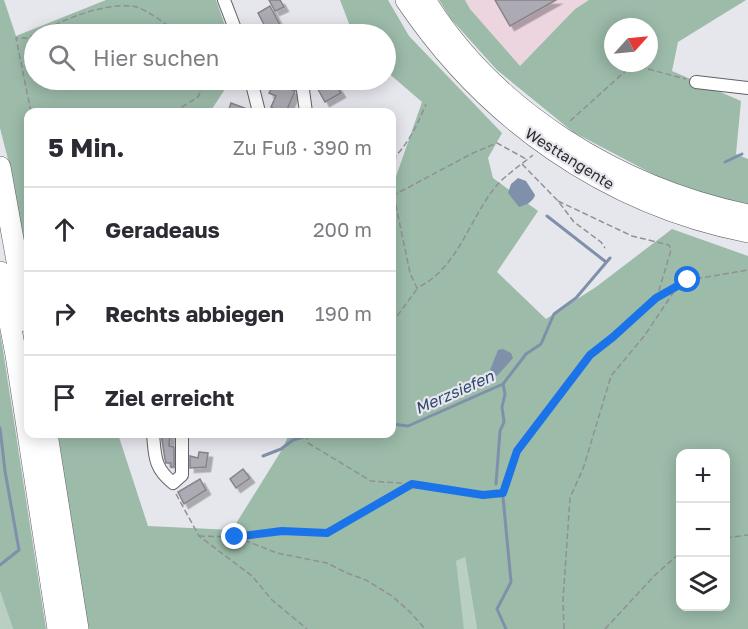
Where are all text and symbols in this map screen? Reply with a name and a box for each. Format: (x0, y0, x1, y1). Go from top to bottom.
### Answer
north arrow (604, 18, 658, 72)
search box (24, 24, 396, 90)
icon: search (45, 41, 78, 74)
text: Hier suchen (93, 44, 219, 71)
street label: Westtangente (522, 123, 618, 193)
text: 5 Min. (48, 132, 125, 163)
text: Zu Fuß · 390 m (233, 135, 372, 159)
icon: ahead (48, 213, 81, 246)
text: Geradeaus (105, 216, 220, 243)
text: 200 m (313, 217, 372, 241)
route start (674, 266, 700, 292)
icon: right (48, 297, 81, 330)
text: Rechts abbiegen (105, 300, 284, 327)
text: 190 m (315, 301, 372, 325)
water label: Merzsiefen (411, 365, 498, 418)
icon: arrive (48, 381, 81, 414)
text: Ziel erreicht (105, 384, 234, 411)
map controls (676, 449, 730, 611)
button: + (676, 449, 730, 503)
button: − (676, 503, 730, 557)
route end (221, 523, 247, 549)
button: layers (676, 557, 730, 611)

